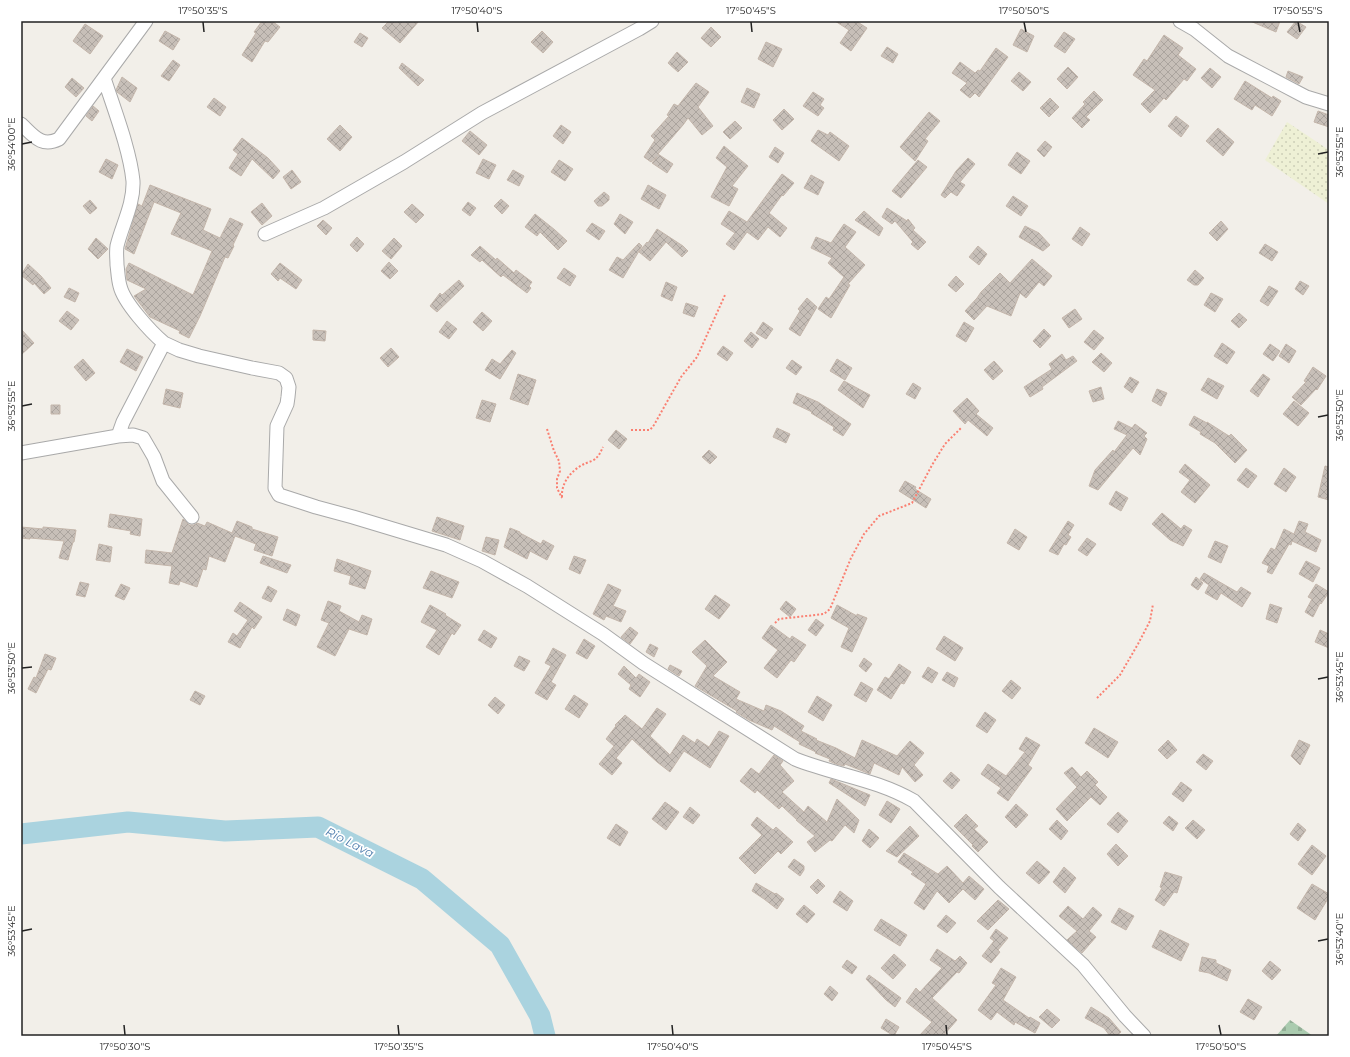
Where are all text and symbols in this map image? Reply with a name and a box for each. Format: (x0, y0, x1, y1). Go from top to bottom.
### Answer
text: 17°50'35"S (178, 4, 228, 17)
text: 17°50'40"S (452, 4, 502, 17)
text: 17°50'45"S (726, 4, 776, 17)
text: 17°50'50"S (999, 4, 1049, 17)
text: 17°50'55"S (1273, 4, 1323, 17)
text: 36°54'00"E (5, 117, 18, 171)
text: 36°53'55"E (1333, 126, 1346, 177)
text: 36°53'55"E (5, 380, 18, 431)
text: 36°53'50"E (1333, 389, 1346, 441)
text: 36°53'50"E (5, 642, 18, 694)
text: 36°53'45"E (1333, 651, 1346, 703)
water label: Rio Lava (323, 823, 377, 861)
text: 36°53'45"E (5, 905, 18, 957)
text: 36°53'40"E (1333, 913, 1346, 965)
text: 17°50'30"S (100, 1040, 150, 1053)
text: 17°50'35"S (374, 1040, 424, 1053)
text: 17°50'40"S (648, 1040, 698, 1053)
text: 17°50'45"S (922, 1040, 972, 1053)
text: 17°50'50"S (1196, 1040, 1246, 1053)

